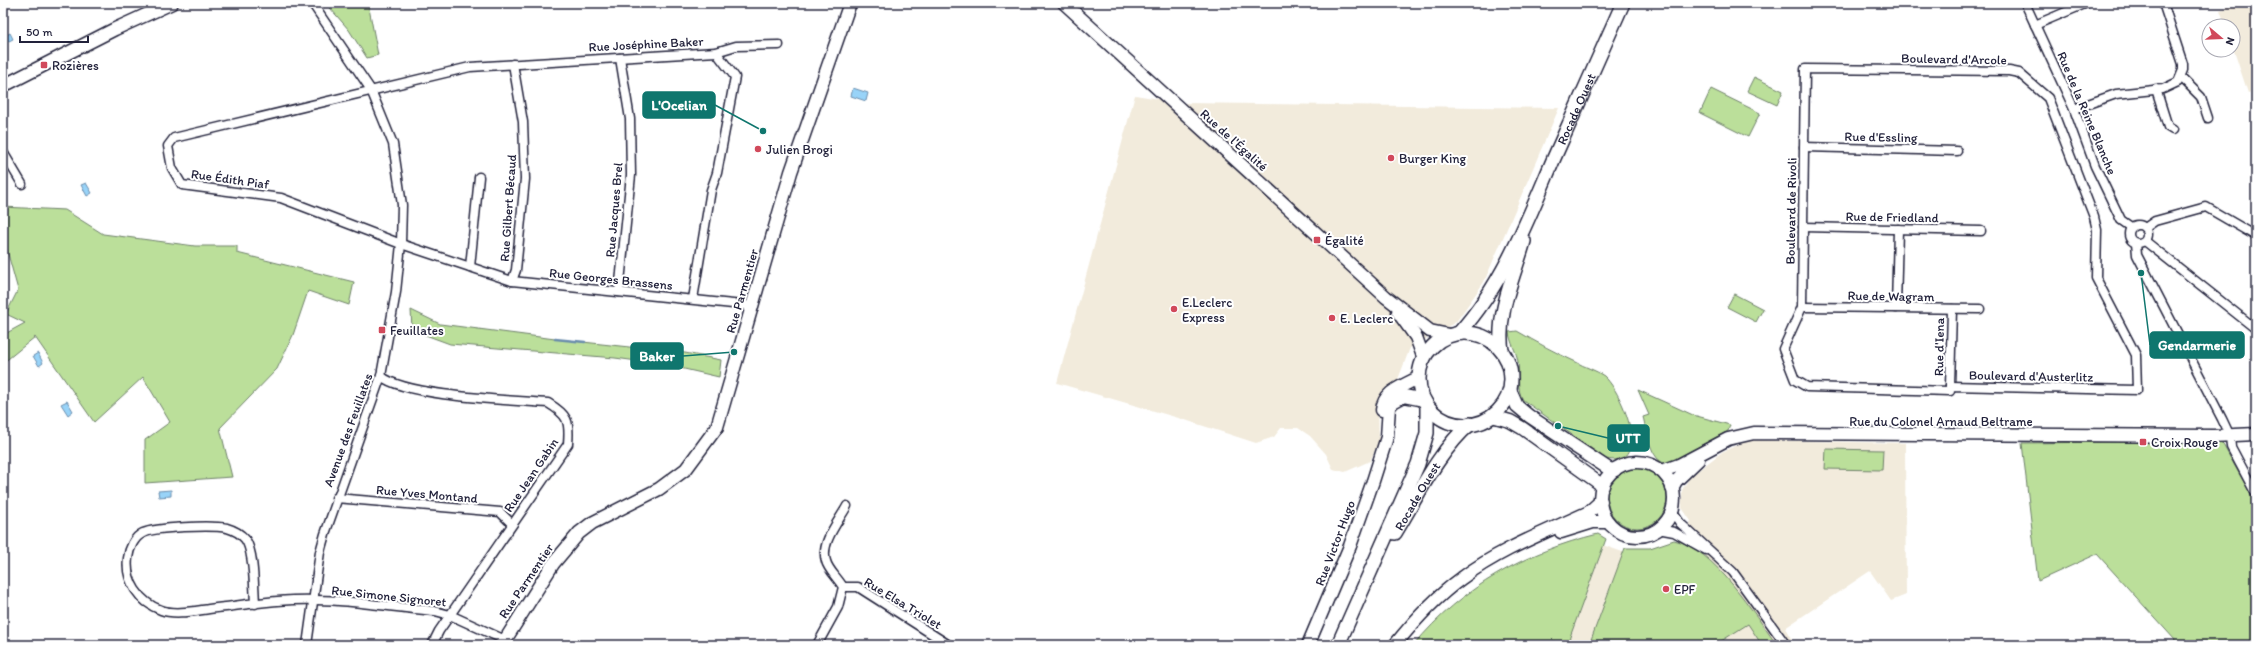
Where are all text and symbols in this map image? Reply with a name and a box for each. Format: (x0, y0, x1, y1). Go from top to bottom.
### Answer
scale bar (20, 18, 88, 44)
north arrow (2201, 18, 2241, 58)
text: 50 m (26, 25, 52, 39)
street label: Rue Joséphine Baker (588, 33, 705, 54)
text: N (2223, 35, 2237, 47)
street label: Rue de la Reine Blanche (2054, 49, 2120, 177)
street label: Boulevard d'Arcole (1901, 51, 2007, 67)
place label: Rozières (52, 58, 99, 73)
marker: Rozières (39, 60, 49, 70)
street label: Rocade Ouest (1553, 71, 1598, 147)
callout: L'Ocelian (643, 92, 715, 118)
text: L'Ocelian (651, 97, 707, 114)
street label: Rue de l'Égalité (1197, 106, 1271, 174)
street label: Rue d'Essling (1844, 129, 1918, 145)
place label: Julien Brogi (766, 142, 833, 157)
marker: Julien Brogi (753, 144, 763, 154)
place label: Burger King (1399, 151, 1467, 166)
marker: Burger King (1386, 153, 1396, 163)
street label: Rue Gilbert Bécaud (497, 154, 519, 262)
street label: Boulevard de Rivoli (1783, 157, 1799, 265)
street label: Rue Jacques Brel (602, 162, 626, 258)
street label: Rue Édith Piaf (190, 166, 270, 192)
street label: Rue de Friedland (1845, 209, 1939, 225)
place label: Égalité (1325, 233, 1364, 248)
marker: Égalité (1312, 235, 1322, 245)
street label: Rue Parmentier (723, 247, 761, 335)
street label: Rue Georges Brassens (549, 265, 674, 293)
street label: Rue de Wagram (1847, 288, 1935, 304)
place label: E.Leclerc Express (1182, 295, 1232, 325)
marker: E.Leclerc Express (1169, 304, 1179, 314)
place label: E. Leclerc (1340, 311, 1393, 326)
marker: E. Leclerc (1327, 313, 1337, 323)
street label: Rue d'Iena (1931, 317, 1947, 376)
place label: Feuillates (390, 323, 444, 338)
marker: Feuillates (377, 325, 387, 335)
callout: Gendarmerie (2150, 332, 2244, 358)
text: Gendarmerie (2158, 337, 2236, 354)
callout: Baker (631, 343, 683, 369)
text: Baker (639, 348, 675, 365)
street label: Boulevard d'Austerlitz (1969, 367, 2093, 385)
street label: Avenue des Feuillates (320, 371, 376, 489)
street label: Rue du Colonel Arnaud Beltrame (1849, 414, 2033, 429)
callout: UTT (1608, 425, 1649, 451)
text: UTT (1616, 430, 1641, 447)
street label: Rue Jean Gabin (501, 435, 562, 515)
place label: Croix Rouge (2151, 435, 2218, 450)
marker: Croix Rouge (2138, 437, 2148, 447)
street label: Rocade Ouest (1391, 459, 1443, 533)
street label: Rue Yves Montand (376, 482, 478, 506)
street label: Rue Victor Hugo (1312, 498, 1358, 588)
street label: Rue Parmentier (495, 541, 557, 621)
street label: Rue Elsa Triolet (862, 574, 945, 632)
place label: EPF (1674, 582, 1696, 597)
street label: Rue Simone Signoret (331, 583, 447, 610)
marker: EPF (1661, 584, 1671, 594)

